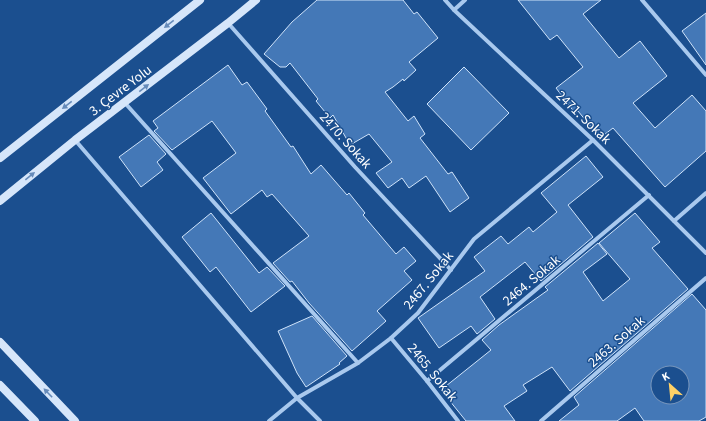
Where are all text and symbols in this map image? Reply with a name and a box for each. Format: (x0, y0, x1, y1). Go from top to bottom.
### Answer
one-way arrow (164, 20, 175, 29)
street label: 3. Çevre Yolu (85, 61, 156, 121)
one-way arrow (138, 83, 149, 92)
street label: 2471. Sokak (551, 86, 615, 149)
one-way arrow (62, 100, 73, 109)
street label: 2470. Sokak (314, 108, 376, 173)
one-way arrow (25, 172, 36, 180)
street label: 2467. Sokak (399, 247, 459, 314)
street label: 2464. Sokak (498, 251, 565, 311)
street label: 2463. Sokak (584, 311, 650, 372)
street label: 2465. Sokak (402, 339, 462, 406)
north arrow (650, 365, 690, 405)
text: K (659, 368, 672, 385)
one-way arrow (44, 388, 53, 398)

